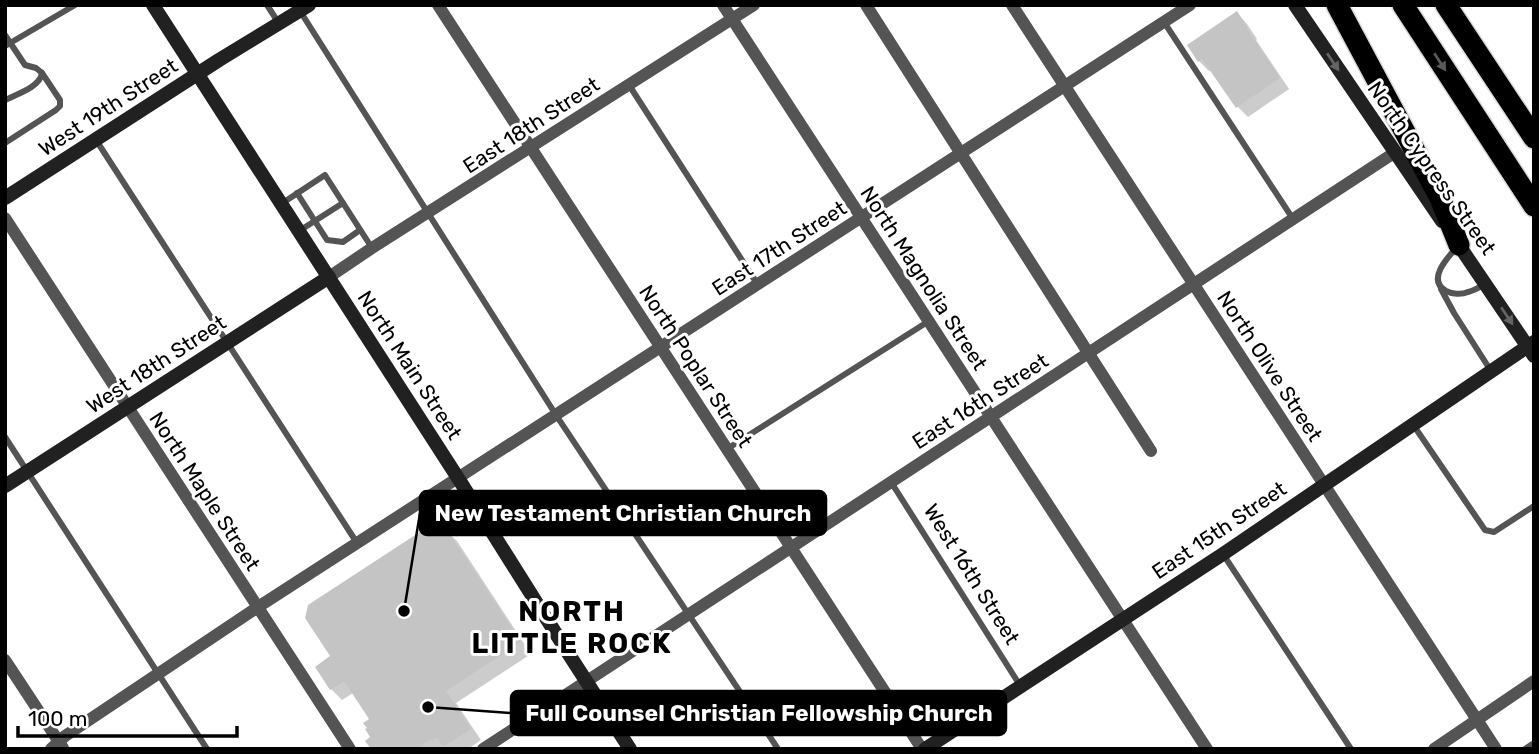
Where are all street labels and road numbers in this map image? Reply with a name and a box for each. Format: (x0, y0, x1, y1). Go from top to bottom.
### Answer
street label: West 19th Street (34, 53, 182, 161)
street label: East 18th Street (458, 72, 604, 178)
street label: North Cypress Street (1363, 77, 1501, 259)
street label: North Magnolia Street (855, 181, 993, 375)
street label: East 17th Street (707, 195, 851, 301)
street label: North Poplar Street (634, 280, 758, 452)
street label: North Main Street (352, 286, 468, 444)
street label: North Olive Street (1212, 286, 1328, 446)
street label: West 18th Street (82, 310, 230, 418)
street label: East 16th Street (907, 348, 1053, 454)
street label: North Maple Street (144, 407, 266, 575)
street label: East 15th Street (1147, 476, 1291, 584)
street label: West 16th Street (919, 499, 1025, 649)

